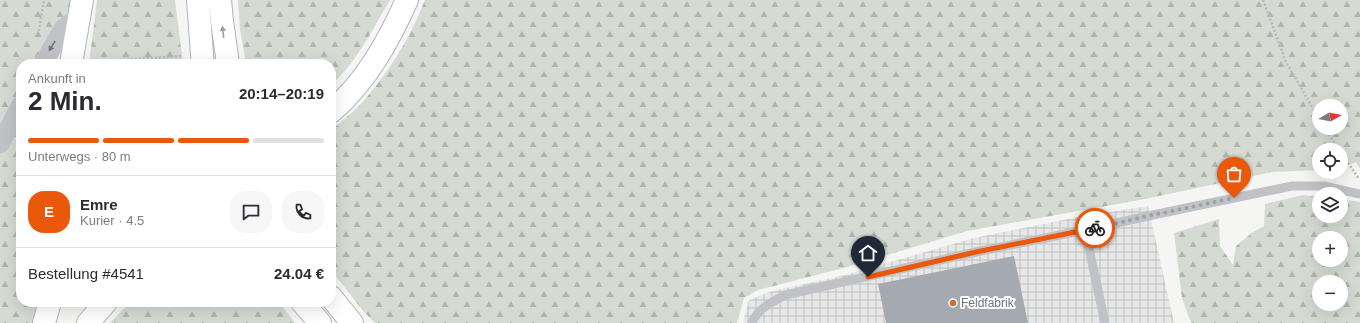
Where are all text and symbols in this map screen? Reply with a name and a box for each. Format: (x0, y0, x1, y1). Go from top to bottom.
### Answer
one-way arrow (220, 26, 226, 38)
one-way arrow (49, 40, 56, 52)
text: Ankunft in (28, 71, 86, 86)
text: 20:14–20:19 (239, 85, 324, 102)
text: 2 Min. (28, 86, 102, 116)
north arrow (1312, 99, 1348, 135)
map controls (1312, 99, 1348, 311)
button: locate (1312, 143, 1348, 179)
text: Unterwegs · 80 m (28, 149, 131, 164)
pin (1217, 157, 1251, 198)
icon: bag (1223, 163, 1245, 185)
button: layers (1312, 187, 1348, 223)
button: chat (230, 191, 272, 233)
button: phone (282, 191, 324, 233)
text: Emre (80, 196, 118, 213)
text: E (44, 203, 54, 220)
courier (1075, 208, 1115, 248)
text: Kurier · 4.5 (80, 213, 144, 228)
icon: bike (1084, 217, 1106, 239)
button: + (1312, 231, 1348, 267)
pin (851, 236, 885, 277)
icon: home (857, 242, 879, 264)
text: Bestellung #4541 (28, 265, 144, 282)
text: 24.04 € (274, 265, 324, 282)
button: − (1312, 275, 1348, 311)
place label: Feldfabrik (961, 296, 1015, 310)
marker: Feldfabrik (948, 298, 958, 308)

